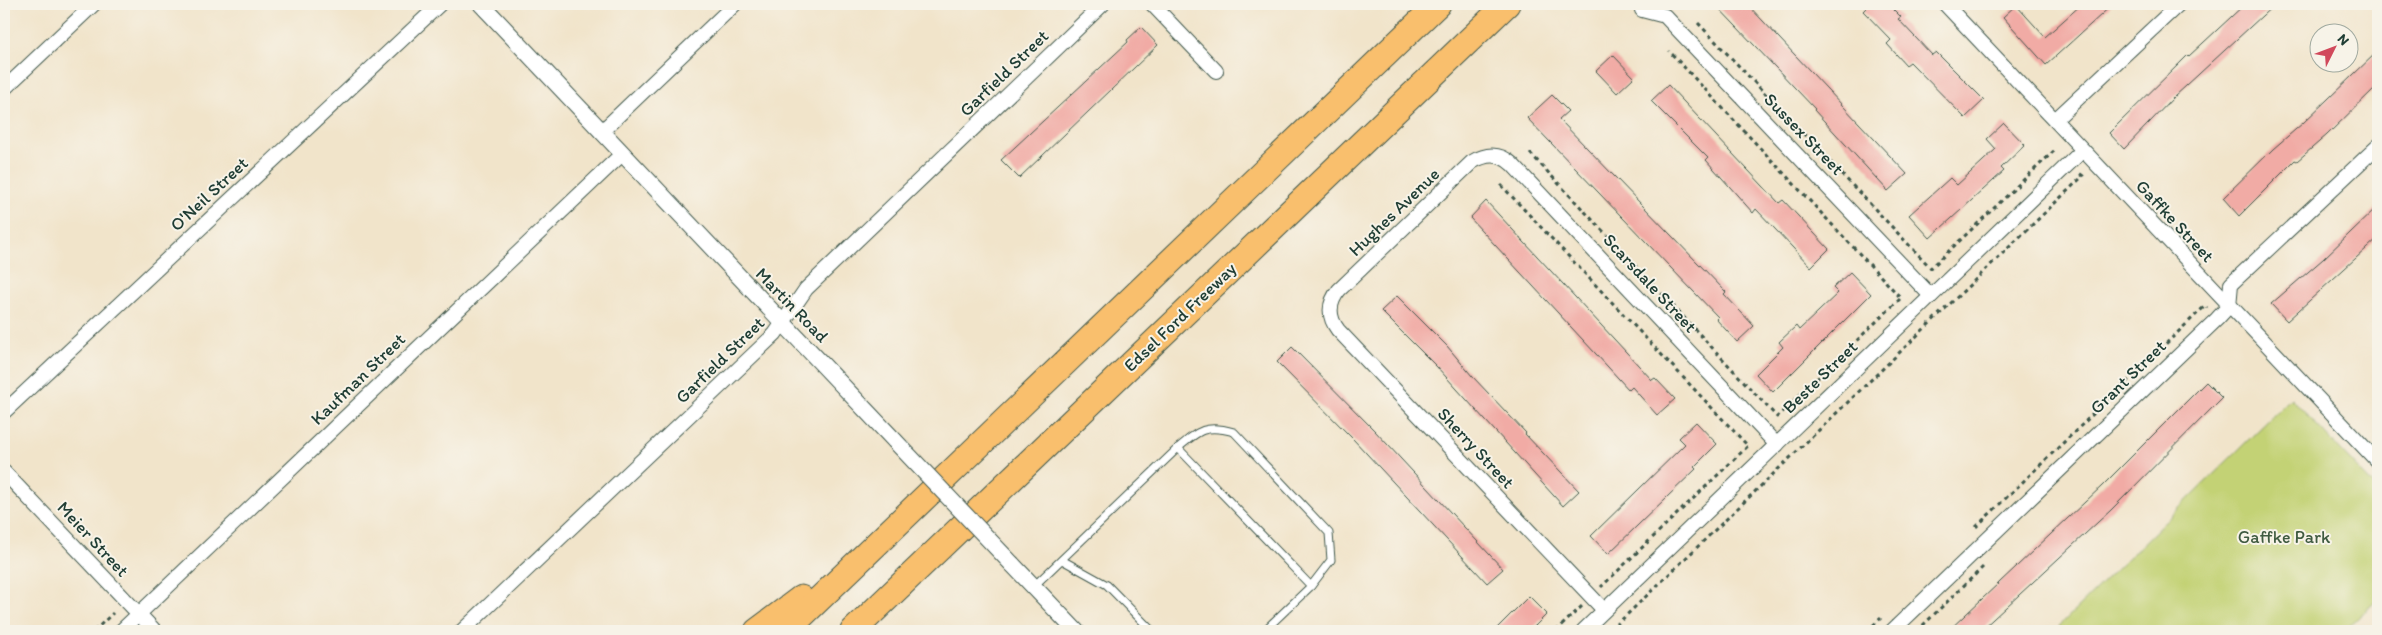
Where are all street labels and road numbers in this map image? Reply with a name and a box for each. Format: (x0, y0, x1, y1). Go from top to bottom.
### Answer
street label: Garfield Street (955, 25, 1053, 121)
street label: Sussex Street (1760, 88, 1849, 180)
street label: O'Neil Street (165, 152, 253, 236)
street label: Hughes Avenue (1344, 163, 1444, 261)
street label: Gaffke Street (2131, 175, 2219, 267)
street label: Scarsdale Street (1599, 229, 1702, 337)
street label: Edsel Ford Freeway (1119, 257, 1241, 376)
street label: Martin Road (751, 263, 833, 347)
street label: Garfield Street (671, 312, 769, 408)
street label: Kaufman Street (306, 328, 410, 430)
street label: Grant Street (2085, 335, 2171, 419)
street label: Beste Street (1778, 336, 1862, 418)
street label: Sherry Street (1433, 403, 1519, 493)
street label: Meier Street (53, 497, 134, 581)

